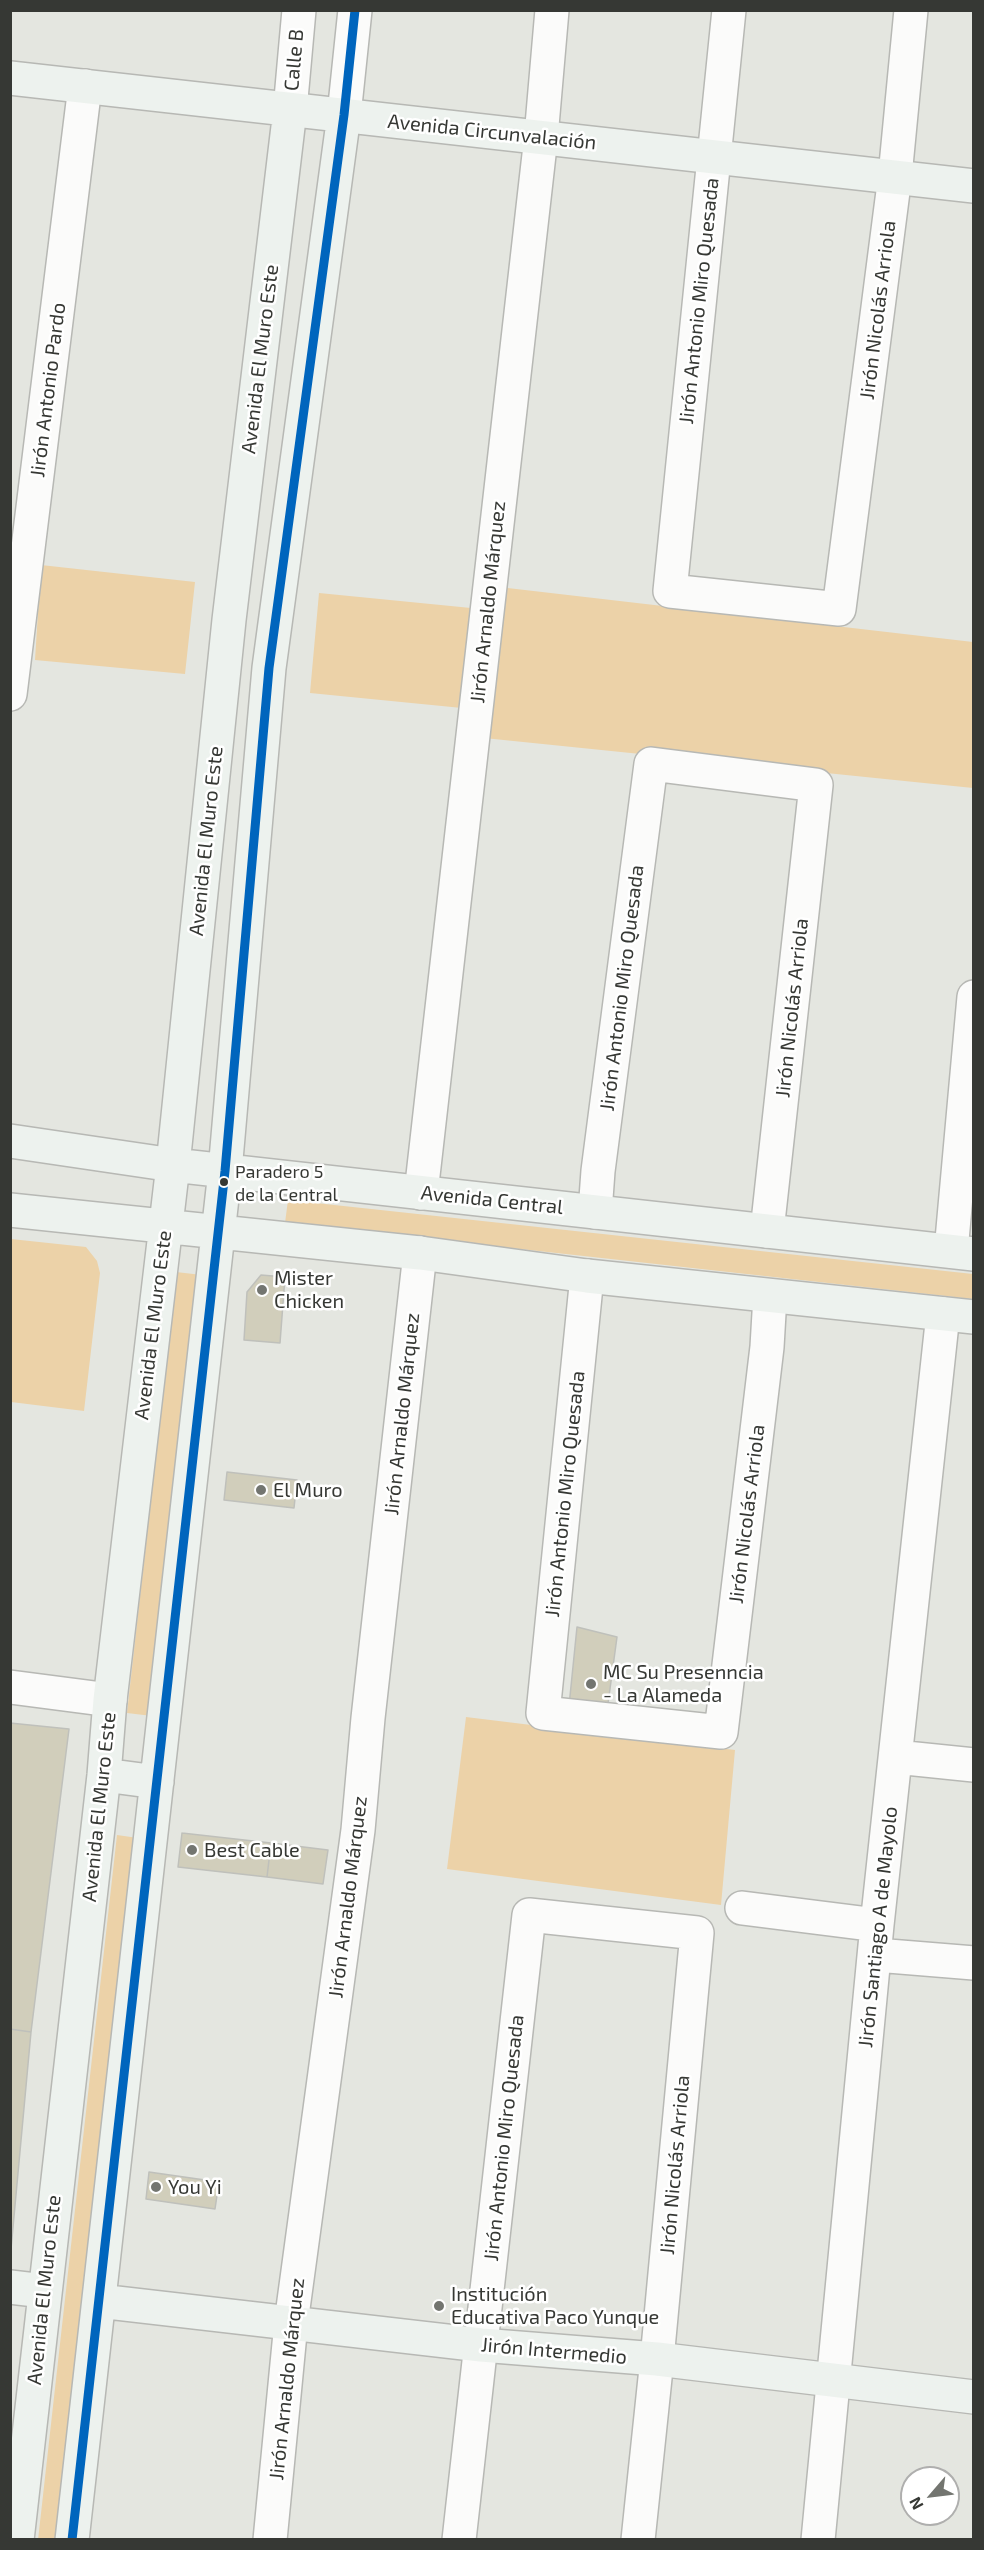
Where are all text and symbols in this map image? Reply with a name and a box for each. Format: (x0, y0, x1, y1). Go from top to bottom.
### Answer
street label: Calle B (279, 28, 309, 92)
street label: Avenida Circunvalación (386, 109, 598, 155)
street label: Jirón Antonio Miro Quesada (674, 177, 724, 425)
street label: Jirón Nicolás Arriola (855, 219, 901, 401)
street label: Avenida El Muro Este (236, 263, 284, 455)
street label: Jirón Antonio Pardo (25, 301, 71, 479)
street label: Jirón Arnaldo Márquez (465, 500, 511, 704)
street label: Avenida El Muro Este (184, 745, 228, 937)
street label: Jirón Antonio Miro Quesada (595, 864, 649, 1112)
street label: Jirón Nicolás Arriola (771, 917, 813, 1099)
place label: Paradero 5 de la Central (235, 1161, 338, 1204)
marker: Paradero 5 de la Central (218, 1176, 230, 1188)
street label: Avenida Central (420, 1181, 564, 1219)
street label: Avenida El Muro Este (129, 1229, 177, 1421)
place label: Mister Chicken (274, 1266, 344, 1313)
marker: Mister Chicken (255, 1283, 269, 1297)
street label: Jirón Arnaldo Márquez (379, 1312, 425, 1516)
street label: Jirón Antonio Miro Quesada (540, 1370, 590, 1618)
street label: Jirón Nicolás Arriola (724, 1423, 770, 1605)
place label: El Muro (273, 1478, 343, 1502)
marker: El Muro (254, 1483, 268, 1497)
place label: MC Su Presenncia - La Alameda (603, 1660, 764, 1707)
marker: MC Su Presenncia - La Alameda (584, 1677, 598, 1691)
street label: Avenida El Muro Este (77, 1711, 121, 1903)
street label: Jirón Arnaldo Márquez (324, 1795, 372, 1999)
street label: Jirón Santiago A de Mayolo (853, 1805, 903, 2049)
place label: Best Cable (204, 1838, 300, 1862)
marker: Best Cable (185, 1843, 199, 1857)
street label: Jirón Antonio Miro Quesada (479, 2014, 529, 2262)
street label: Jirón Nicolás Arriola (655, 2074, 695, 2256)
place label: You Yi (168, 2175, 222, 2199)
marker: You Yi (149, 2180, 163, 2194)
street label: Avenida El Muro Este (22, 2194, 66, 2386)
street label: Jirón Arnaldo Márquez (264, 2277, 310, 2481)
place label: Institución Educativa Paco Yunque (451, 2282, 659, 2329)
marker: Institución Educativa Paco Yunque (432, 2299, 446, 2313)
street label: Jirón Intermedio (480, 2333, 628, 2369)
north arrow (900, 2466, 960, 2526)
text: N (904, 2494, 927, 2513)

